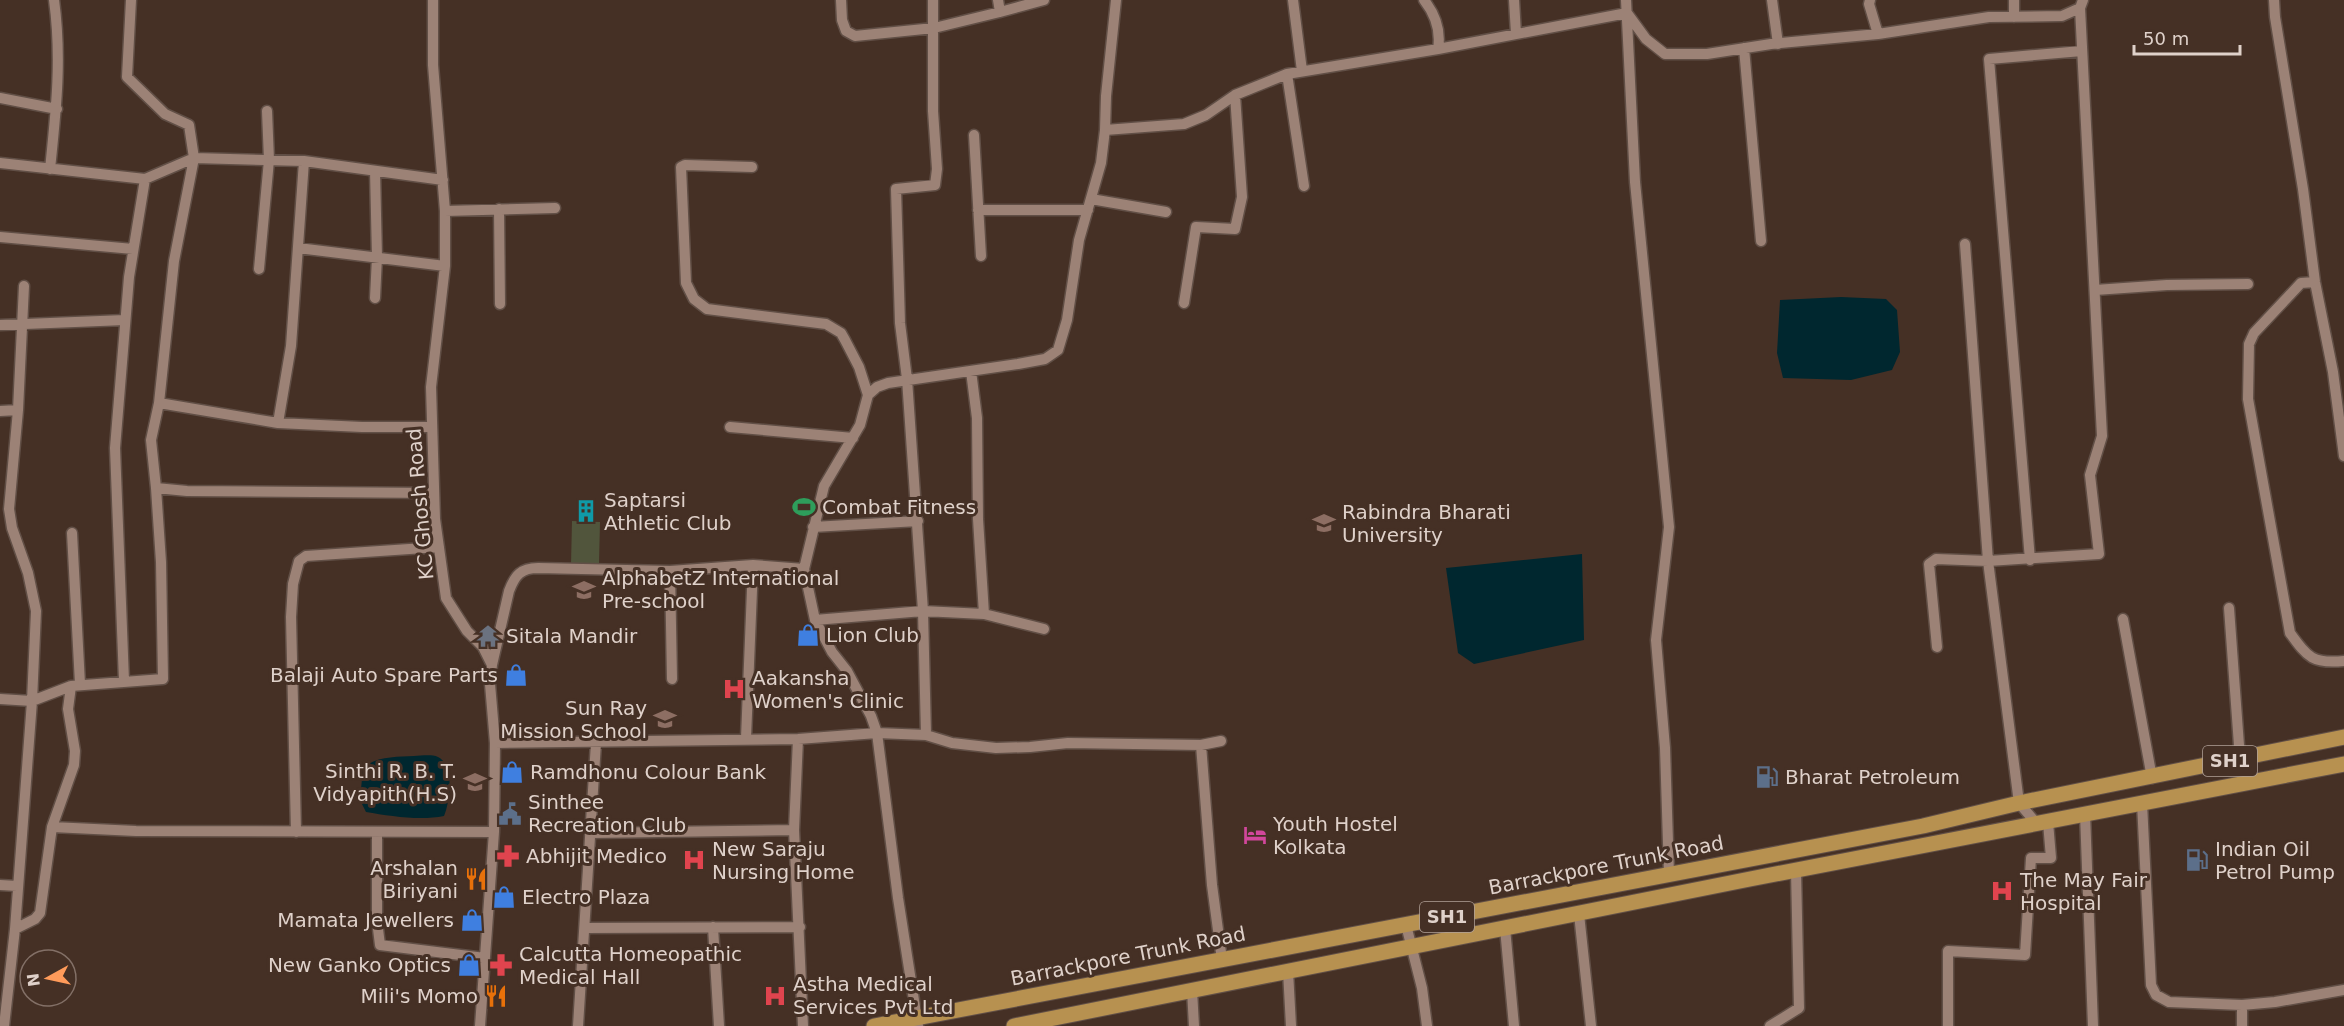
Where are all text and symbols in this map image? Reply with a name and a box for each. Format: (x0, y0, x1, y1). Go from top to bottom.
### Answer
scale bar (2134, 18, 2240, 56)
text: 50 m (2143, 28, 2189, 49)
street label: KC Ghosh Road (401, 427, 439, 581)
place label: Saptarsi Athletic Club (604, 488, 731, 535)
sports icon: Combat Fitness (791, 494, 817, 520)
place label: Combat Fitness (822, 495, 976, 519)
building icon: Saptarsi Athletic Club (573, 498, 599, 524)
place label: Rabindra Bharati University (1342, 500, 1511, 547)
school or university icon: Rabindra Bharati University (1311, 510, 1337, 536)
place label: AlphabetZ International Pre-school (602, 566, 839, 613)
school or university icon: AlphabetZ International Pre-school (571, 577, 597, 603)
shop icon: Lion Club (795, 622, 821, 648)
temple icon: Sitala Mandir (475, 623, 501, 649)
place label: Lion Club (826, 623, 919, 647)
place label: Sitala Mandir (506, 624, 638, 648)
shop icon: Balaji Auto Spare Parts (503, 662, 529, 688)
place label: Balaji Auto Spare Parts (270, 663, 498, 687)
place label: Aakansha Women's Clinic (752, 666, 904, 713)
hospital icon: Aakansha Women's Clinic (721, 676, 747, 702)
place label: Sun Ray Mission School (500, 696, 647, 743)
school or university icon: Sun Ray Mission School (652, 706, 678, 732)
road number: SH1 (2203, 746, 2257, 776)
place label: Sinthi R. B. T. Vidyapith(H.S) (313, 759, 457, 806)
shop icon: Ramdhonu Colour Bank (499, 759, 525, 785)
place label: Ramdhonu Colour Bank (530, 760, 766, 784)
fuel station icon: Bharat Petroleum (1754, 764, 1780, 790)
place label: Bharat Petroleum (1785, 765, 1960, 789)
school or university icon: Sinthi R. B. T. Vidyapith(H.S) (462, 769, 488, 795)
place label: Sinthee Recreation Club (528, 790, 686, 837)
public building icon: Sinthee Recreation Club (497, 801, 523, 827)
place label: Youth Hostel Kolkata (1272, 812, 1398, 859)
hotel icon: Youth Hostel Kolkata (1242, 822, 1268, 848)
street label: Barrackpore Trunk Road (1486, 830, 1726, 900)
place label: New Saraju Nursing Home (712, 837, 855, 884)
place label: Indian Oil Petrol Pump (2215, 837, 2335, 884)
pharmacy icon: Abhijit Medico (495, 843, 521, 869)
place label: Abhijit Medico (526, 844, 667, 868)
hospital icon: New Saraju Nursing Home (681, 847, 707, 873)
fuel station icon: Indian Oil Petrol Pump (2184, 847, 2210, 873)
place label: Arshalan Biriyani (370, 856, 458, 903)
restaurant icon: Arshalan Biriyani (463, 866, 489, 892)
place label: The May Fair Hospital (2019, 868, 2148, 915)
hospital icon: The May Fair Hospital (1989, 878, 2015, 904)
shop icon: Electro Plaza (491, 884, 517, 910)
place label: Electro Plaza (522, 885, 650, 909)
road number: SH1 (1420, 902, 1474, 932)
shop icon: Mamata Jewellers (459, 907, 485, 933)
place label: Mamata Jewellers (277, 908, 454, 932)
street label: Barrackpore Trunk Road (1008, 921, 1248, 991)
place label: Calcutta Homeopathic Medical Hall (519, 942, 742, 989)
north arrow (18, 948, 78, 1008)
shop icon: New Ganko Optics (456, 952, 482, 978)
pharmacy icon: Calcutta Homeopathic Medical Hall (488, 952, 514, 978)
place label: New Ganko Optics (268, 953, 451, 977)
text: N (23, 972, 44, 988)
place label: Astha Medical Services Pvt Ltd (793, 972, 953, 1019)
restaurant icon: Mili's Momo (483, 983, 509, 1009)
hospital icon: Astha Medical Services Pvt Ltd (762, 983, 788, 1009)
place label: Mili's Momo (361, 984, 478, 1008)

